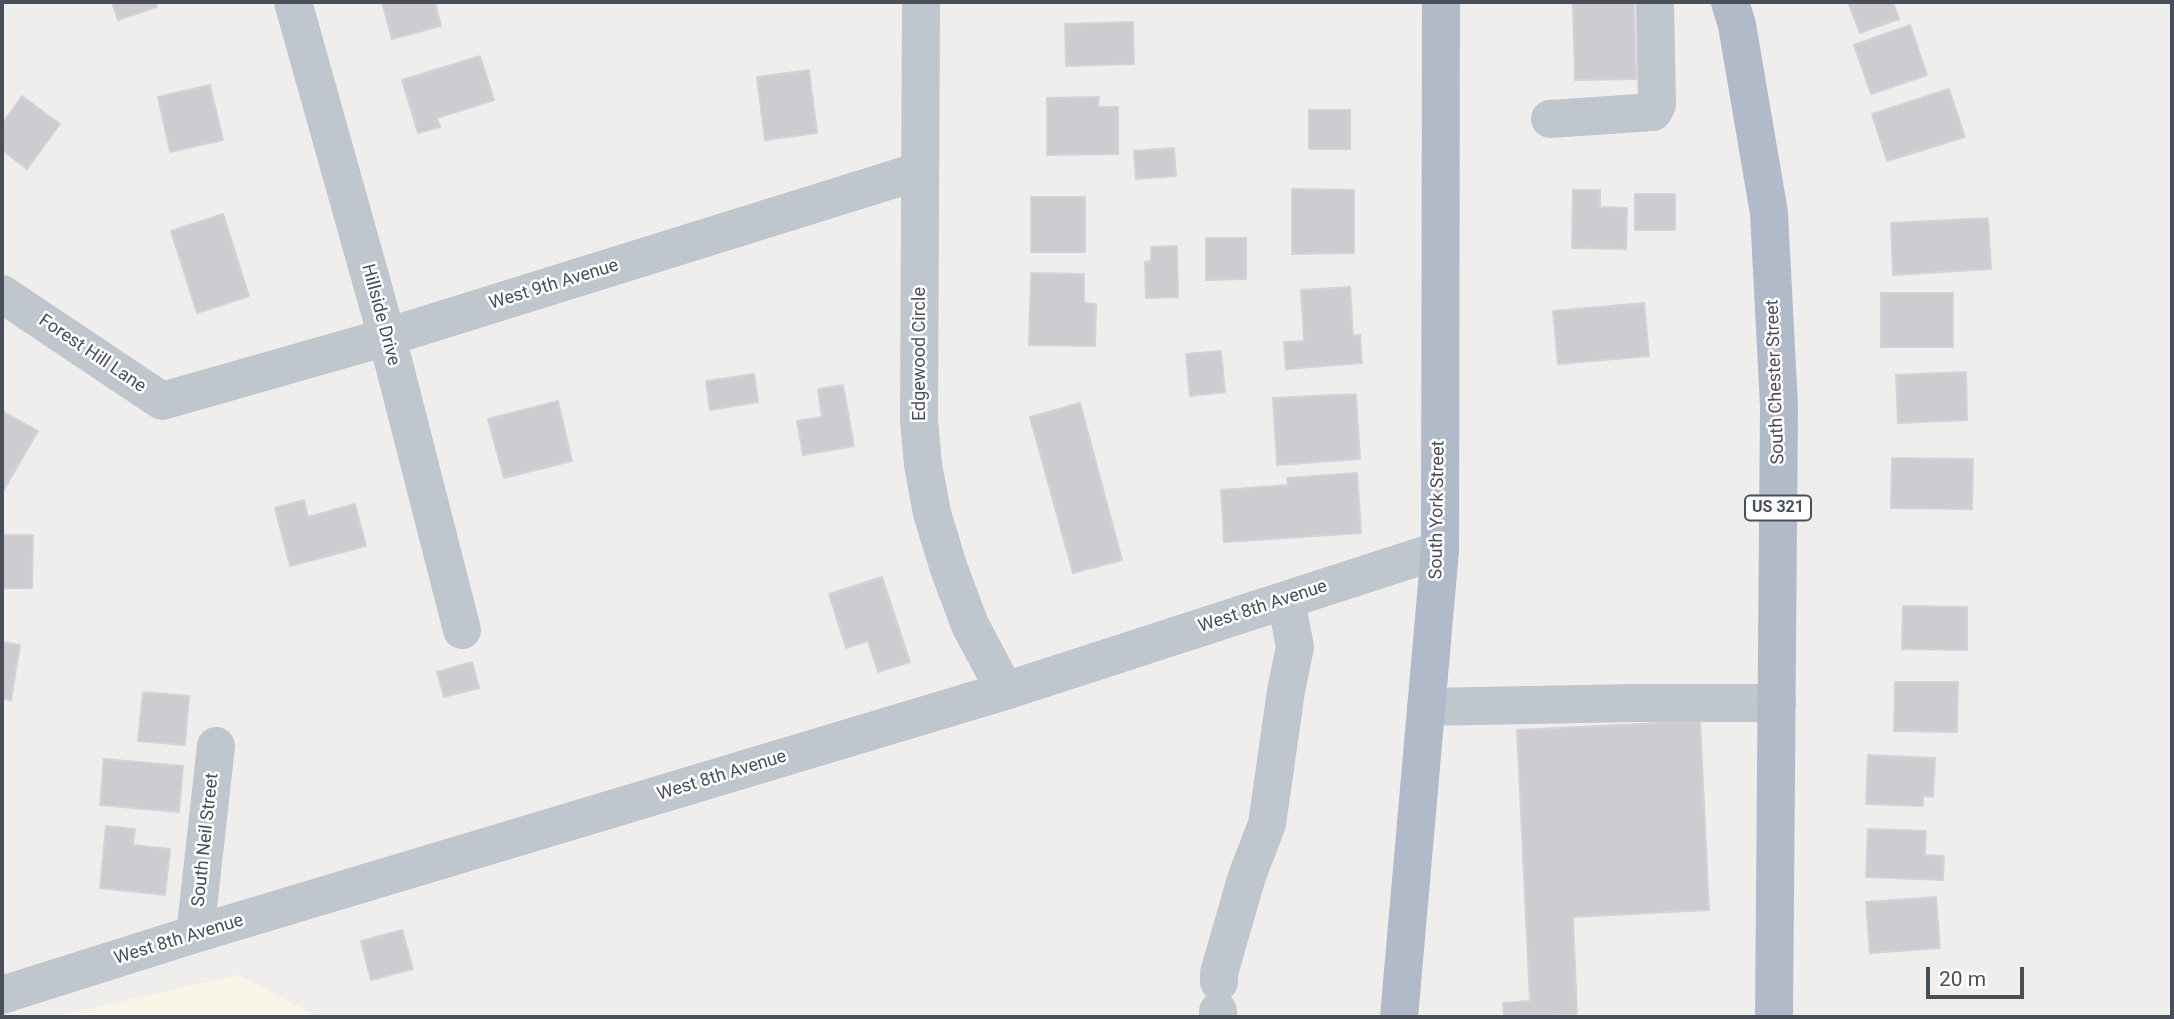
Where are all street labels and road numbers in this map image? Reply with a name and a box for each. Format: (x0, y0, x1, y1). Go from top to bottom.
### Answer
street label: West 9th Avenue (487, 255, 621, 315)
street label: Hillside Drive (356, 262, 404, 368)
street label: Edgewood Circle (909, 287, 931, 421)
street label: South Chester Street (1762, 299, 1790, 465)
street label: Forest Hill Lane (34, 310, 150, 398)
street label: South York Street (1426, 440, 1450, 580)
road number: US 321 (1745, 495, 1811, 520)
street label: West 8th Avenue (1196, 576, 1330, 638)
street label: West 8th Avenue (655, 746, 789, 806)
street label: South Neil Street (188, 772, 224, 908)
street label: West 8th Avenue (112, 910, 246, 970)

